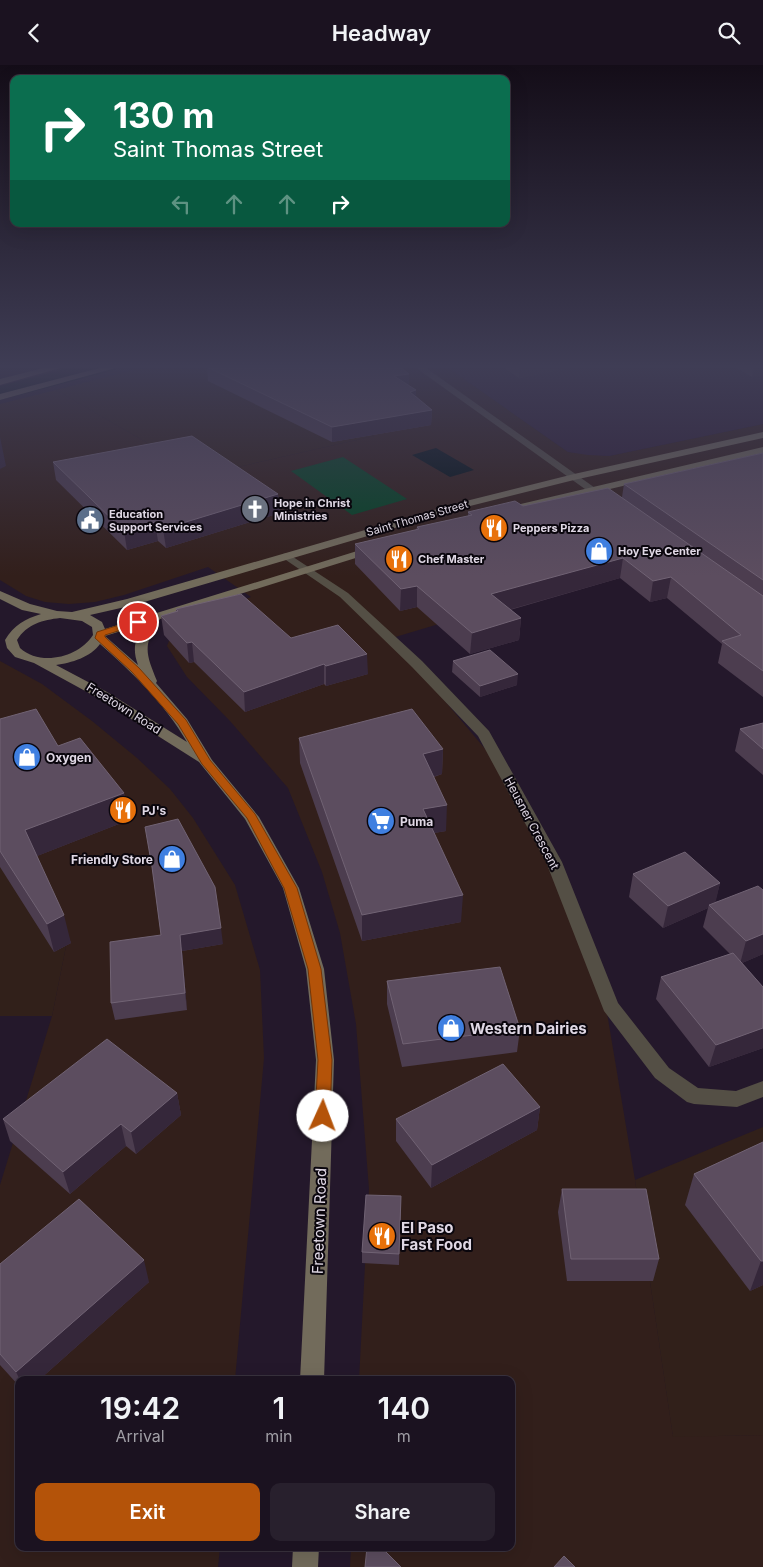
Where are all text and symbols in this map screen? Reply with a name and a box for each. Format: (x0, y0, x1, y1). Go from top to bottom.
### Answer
icon: back (20, 19, 48, 47)
icon: search (715, 19, 743, 47)
text: Headway (332, 20, 431, 46)
text: 130 m (113, 94, 215, 136)
icon: right (30, 95, 95, 160)
text: Saint Thomas Street (113, 136, 323, 162)
icon: left (167, 190, 195, 218)
icon: ahead (220, 190, 248, 218)
icon: ahead (273, 190, 301, 218)
icon: right (326, 190, 354, 218)
church icon: Hope in Christ Ministries (240, 494, 270, 524)
place label: Hope in Christ Ministries (274, 496, 350, 523)
street label: Saint Thomas Street (365, 497, 470, 539)
public building icon: Education Support Services (75, 505, 105, 535)
place label: Education Support Services (109, 507, 202, 534)
restaurant icon: Peppers Pizza (479, 513, 509, 543)
place label: Peppers Pizza (513, 521, 589, 535)
shop icon: Hoy Eye Center (584, 536, 614, 566)
restaurant icon: Chef Master (384, 544, 414, 574)
place label: Hoy Eye Center (618, 544, 701, 558)
place label: Chef Master (418, 552, 485, 566)
pin (117, 601, 159, 643)
icon: arrive (124, 608, 152, 636)
street label: Freetown Road (84, 679, 164, 737)
shop icon: Oxygen (12, 742, 42, 772)
place label: Oxygen (46, 750, 91, 765)
street label: Heusner Crescent (501, 774, 563, 872)
restaurant icon: PJ's (108, 795, 138, 825)
place label: PJ's (142, 803, 167, 818)
supermarket icon: Puma (366, 806, 396, 836)
place label: Puma (400, 814, 433, 829)
shop icon: Friendly Store (157, 844, 187, 874)
place label: Friendly Store (71, 852, 153, 867)
shop icon: Western Dairies (436, 1013, 466, 1043)
place label: Western Dairies (470, 1019, 587, 1038)
position arrow (296, 1089, 348, 1141)
street label: Freetown Road (308, 1168, 330, 1274)
place label: El Paso Fast Food (401, 1218, 472, 1254)
restaurant icon: El Paso Fast Food (367, 1221, 397, 1251)
text: 19:42 (100, 1390, 180, 1426)
text: 1 (272, 1390, 285, 1426)
text: 140 (378, 1390, 430, 1426)
text: Arrival (115, 1426, 165, 1446)
text: min (265, 1426, 293, 1446)
text: m (397, 1426, 411, 1446)
button: Exit (35, 1483, 260, 1541)
button: Share (270, 1483, 495, 1541)

